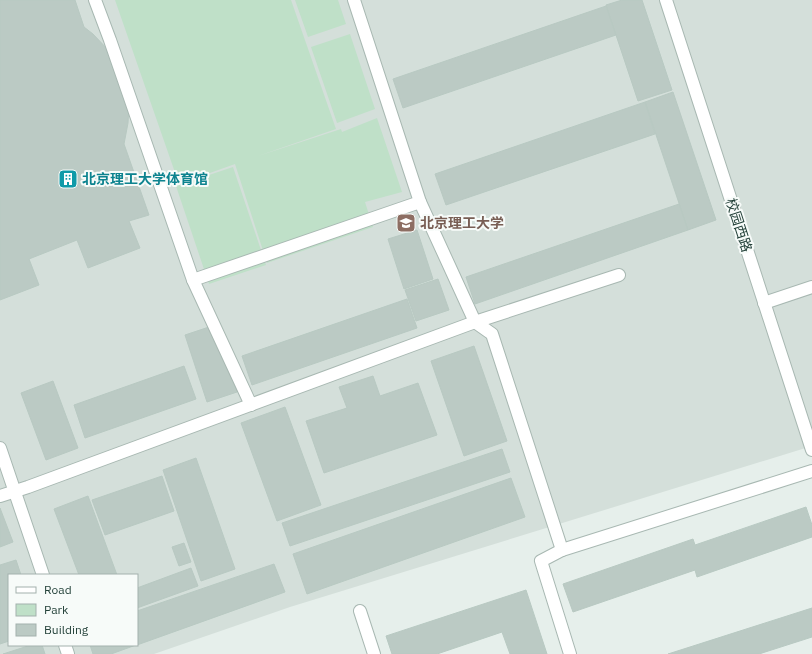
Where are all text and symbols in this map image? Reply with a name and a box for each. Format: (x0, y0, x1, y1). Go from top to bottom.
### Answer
building icon: 北京理工大学体育馆 (57, 168, 79, 190)
place label: 北京理工大学体育馆 (82, 170, 208, 188)
street label: 校园西路 (722, 196, 756, 254)
school or university icon: 北京理工大学 (395, 212, 417, 234)
place label: 北京理工大学 (420, 214, 504, 232)
legend (8, 574, 138, 646)
text: Road (44, 582, 72, 597)
text: Park (44, 602, 69, 617)
text: Building (44, 622, 89, 637)

